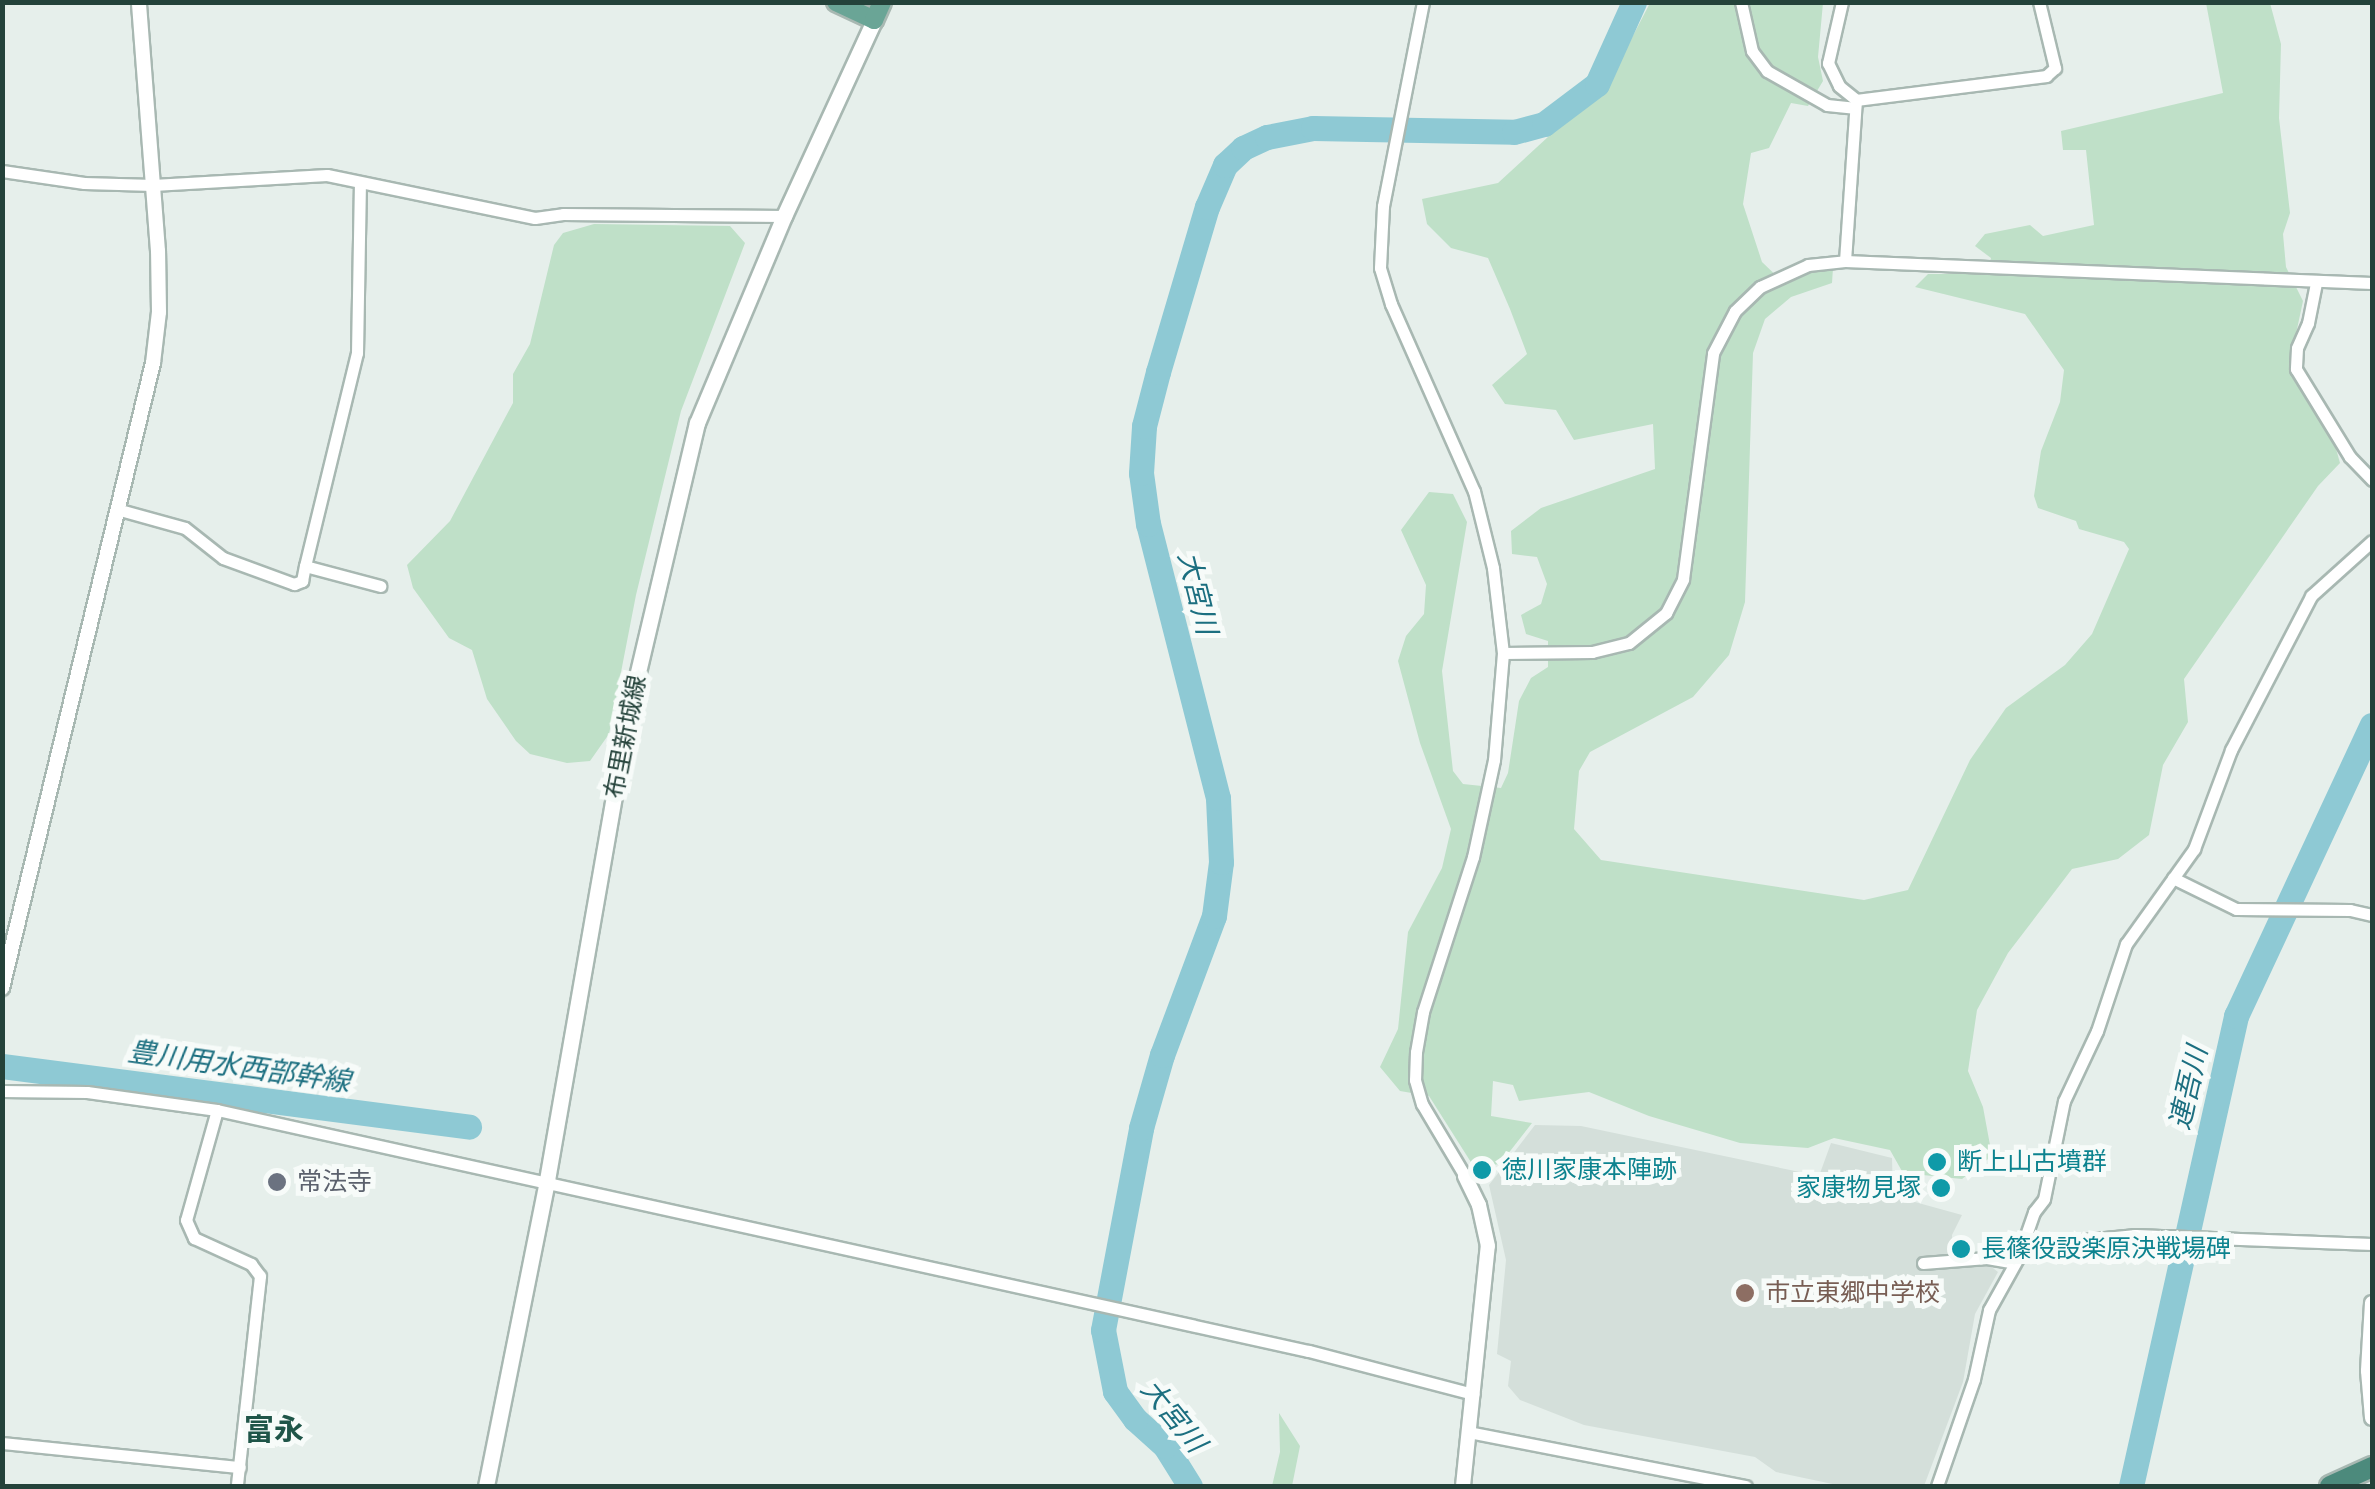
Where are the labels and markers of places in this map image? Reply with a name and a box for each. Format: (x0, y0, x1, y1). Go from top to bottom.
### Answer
place label: 断上山古墳群 (1957, 1147, 2107, 1177)
marker: 断上山古墳群 (1926, 1151, 1948, 1173)
place label: 徳川家康本陣跡 (1502, 1155, 1677, 1185)
marker: 徳川家康本陣跡 (1471, 1159, 1493, 1181)
place label: 常法寺 (297, 1167, 372, 1197)
marker: 常法寺 (266, 1171, 288, 1193)
place label: 家康物見塚 (1796, 1173, 1921, 1203)
marker: 家康物見塚 (1930, 1177, 1952, 1199)
place label: 長篠役設楽原決戦場碑 (1981, 1234, 2231, 1264)
marker: 長篠役設楽原決戦場碑 (1950, 1238, 1972, 1260)
place label: 市立東郷中学校 (1765, 1278, 1940, 1308)
marker: 市立東郷中学校 (1734, 1282, 1756, 1304)

